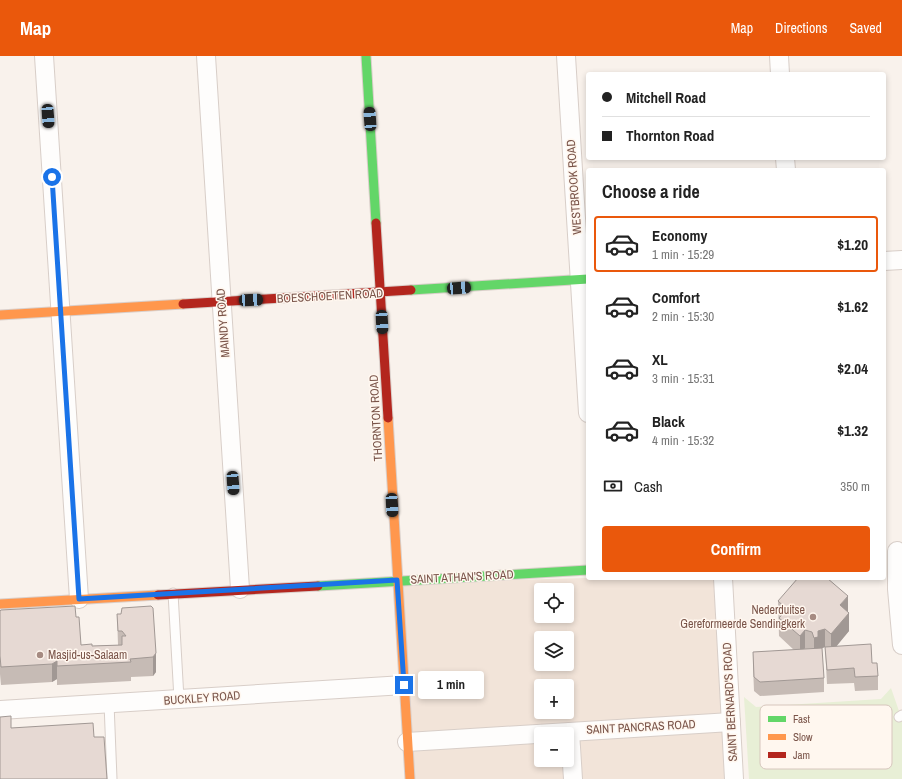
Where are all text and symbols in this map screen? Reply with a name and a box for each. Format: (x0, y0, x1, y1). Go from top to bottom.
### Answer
text: Map (20, 15, 51, 41)
text: Map (731, 19, 753, 37)
text: Directions (775, 19, 827, 37)
text: Saved (849, 19, 882, 37)
text: Mitchell Road (626, 87, 706, 108)
car (41, 104, 55, 128)
car (363, 107, 377, 131)
text: Thornton Road (626, 125, 714, 146)
street label: WESTBROOK ROAD (563, 139, 585, 235)
route start (43, 168, 61, 186)
text: Choose a ride (602, 179, 700, 204)
text: Economy (652, 225, 707, 246)
icon: car (604, 226, 640, 262)
text: $1.20 (837, 234, 868, 255)
text: 1 min · 15:29 (652, 246, 714, 263)
car (447, 281, 471, 295)
street label: BOESCHOETEN ROAD (276, 285, 384, 307)
text: Comfort (652, 287, 700, 308)
street label: MAINDY ROAD (213, 288, 233, 358)
icon: car (604, 288, 640, 324)
car (239, 293, 263, 307)
text: $1.62 (837, 296, 868, 317)
text: 2 min · 15:30 (652, 308, 714, 325)
car (375, 310, 389, 334)
text: XL (652, 349, 668, 370)
icon: car (604, 350, 640, 386)
text: $2.04 (837, 358, 868, 379)
text: 3 min · 15:31 (652, 370, 714, 387)
street label: THORNTON ROAD (366, 374, 386, 462)
text: Black (652, 411, 685, 432)
icon: car (604, 412, 640, 448)
text: $1.32 (837, 420, 868, 441)
text: 4 min · 15:32 (652, 432, 714, 449)
car (226, 471, 240, 495)
icon: cash (602, 475, 624, 497)
text: Cash (634, 476, 663, 497)
text: 350 m (840, 478, 870, 495)
car (385, 493, 399, 517)
button: Confirm (602, 526, 870, 572)
street label: SAINT ATHAN'S ROAD (410, 566, 514, 588)
map controls (534, 583, 574, 767)
button: locate (534, 583, 574, 623)
place label: Nederduitse Gereformeerde Sendingkerk (680, 602, 805, 632)
marker: Nederduitse Gereformeerde Sendingkerk (808, 612, 818, 622)
button: layers (534, 631, 574, 671)
street label: SAINT BERNARD'S ROAD (719, 642, 741, 762)
place label: Masjid-us-Salaam (48, 647, 127, 663)
marker: Masjid-us-Salaam (35, 650, 45, 660)
callout: 1 min (418, 671, 484, 699)
route end (395, 676, 413, 694)
text: 1 min (437, 676, 465, 693)
button: + (534, 679, 574, 719)
street label: BUCKLEY ROAD (163, 687, 241, 709)
legend (760, 705, 892, 769)
text: Fast (793, 712, 811, 726)
street label: SAINT PANCRAS ROAD (586, 716, 696, 738)
button: − (534, 727, 574, 767)
text: Slow (793, 730, 813, 744)
text: Jam (793, 748, 810, 762)

